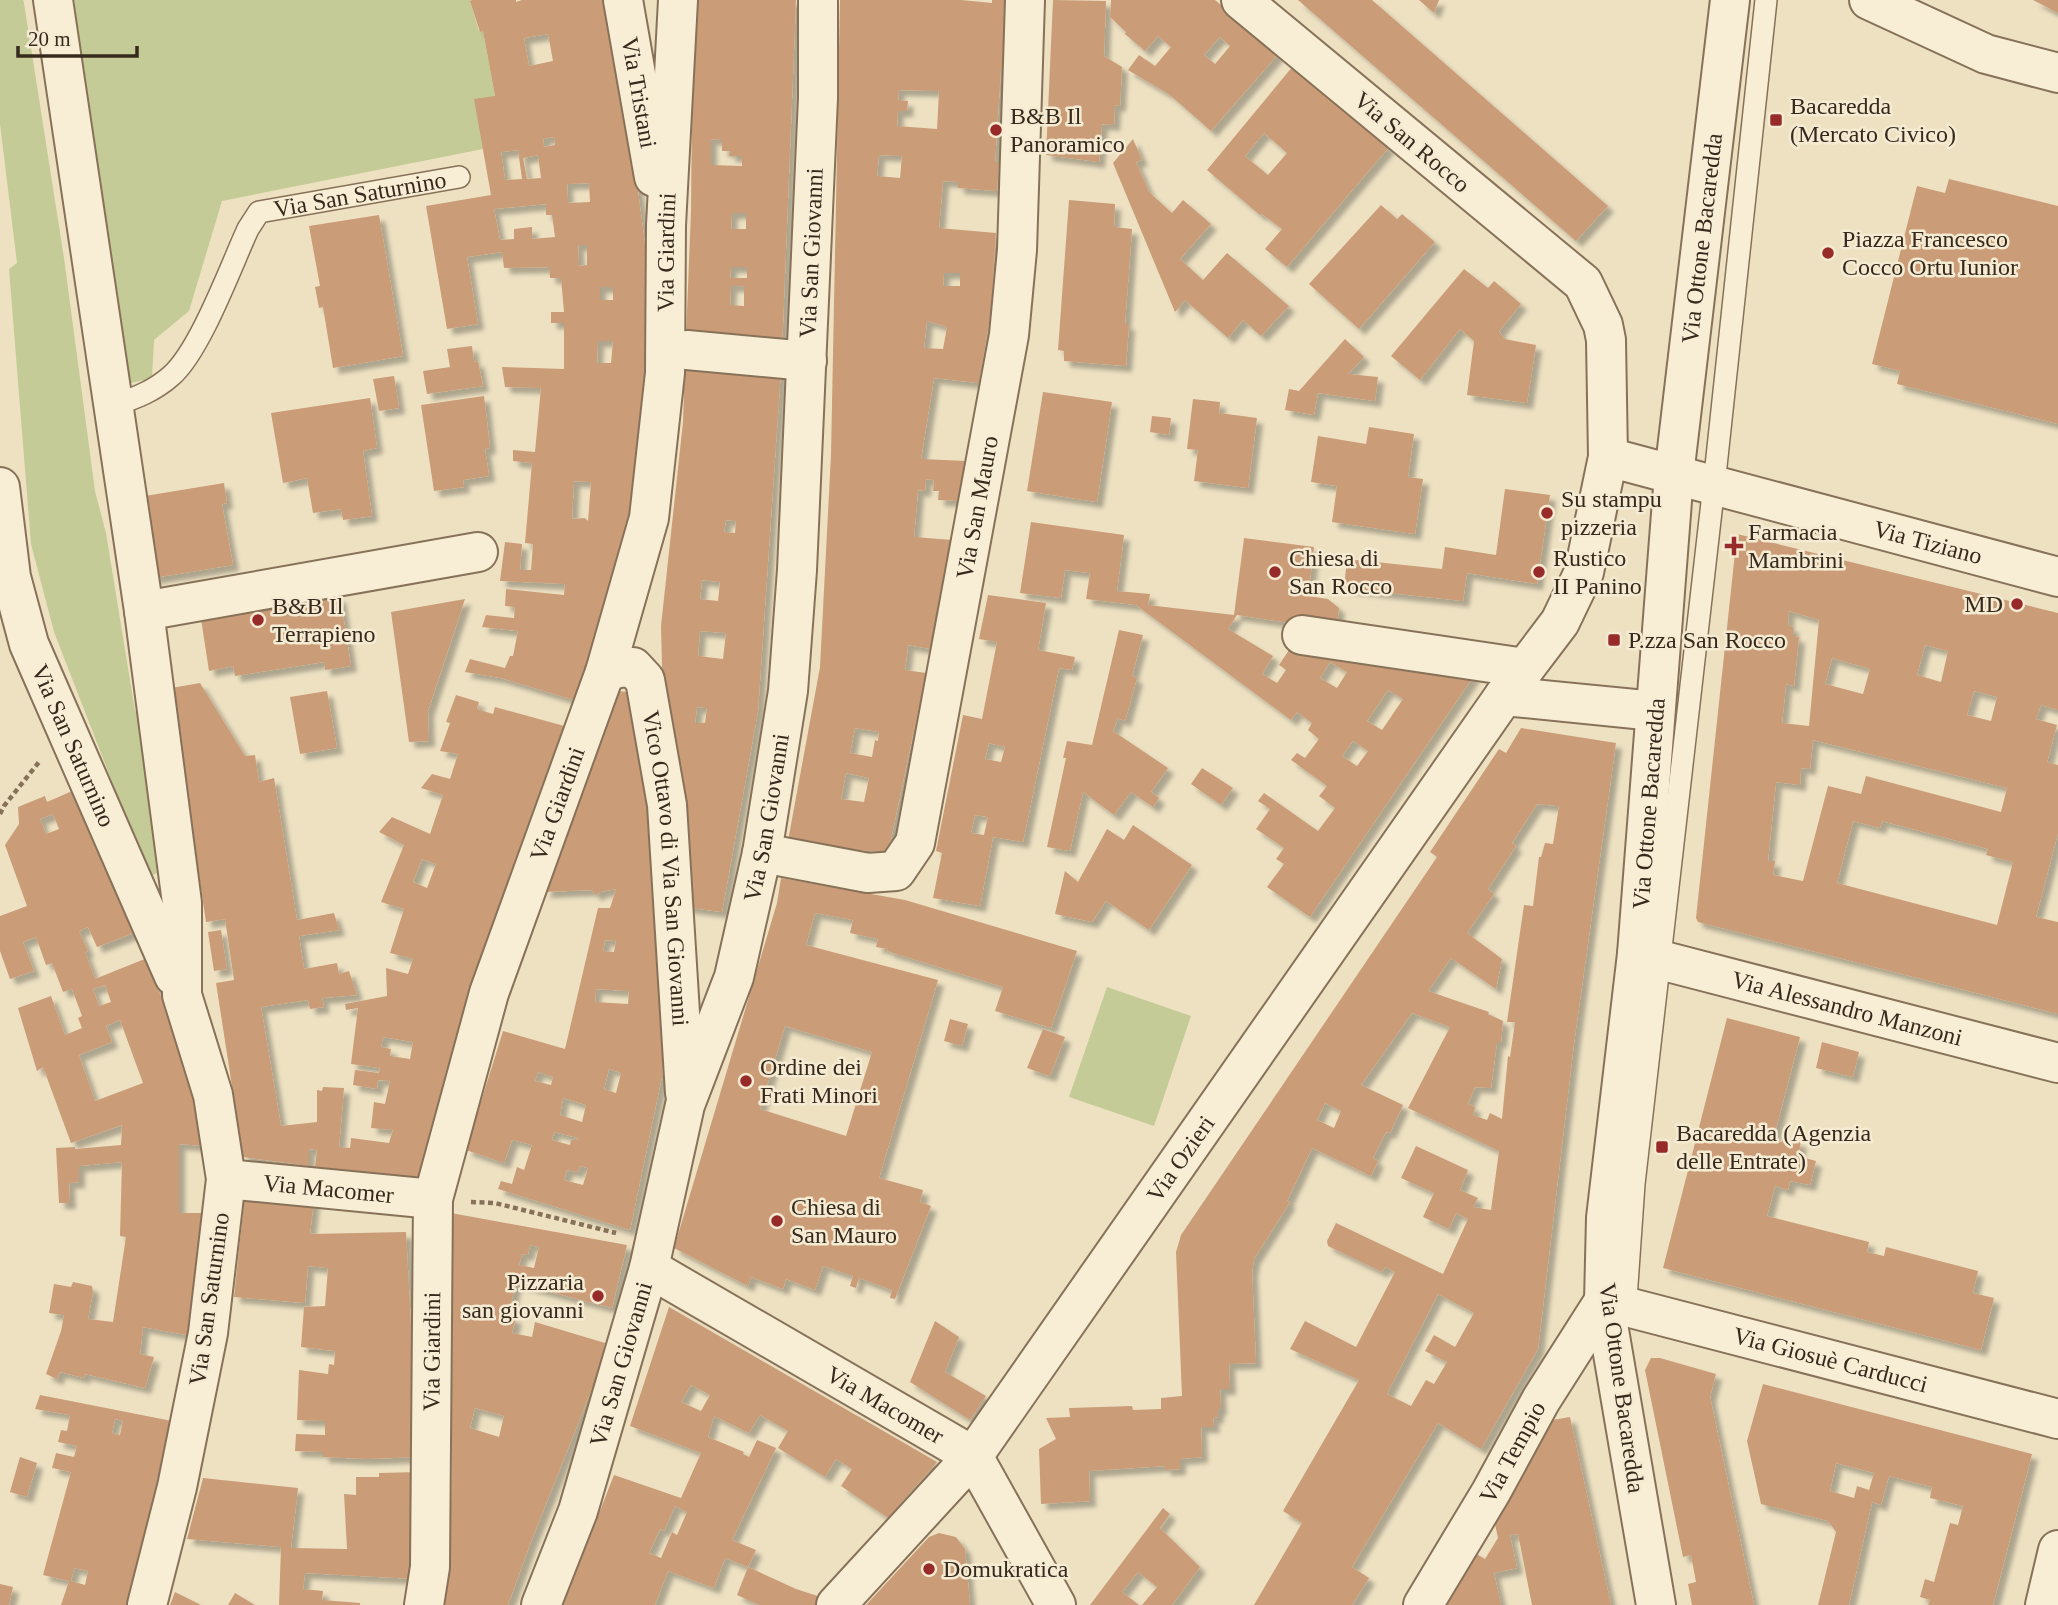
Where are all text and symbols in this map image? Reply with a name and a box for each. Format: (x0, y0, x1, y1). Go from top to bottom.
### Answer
scale bar (18, 14, 136, 58)
text: 20 m (28, 27, 71, 51)
street label: Via Tristani (617, 35, 662, 151)
street label: Via San Rocco (1349, 86, 1475, 198)
place label: Bacaredda (Mercato Civico) (1790, 93, 1956, 147)
place label: B&B Il Panoramico (1010, 103, 1125, 157)
marker: Bacaredda (Mercato Civico) (1768, 112, 1784, 128)
marker: B&B Il Panoramico (988, 122, 1004, 138)
street label: Via Ottone Bacaredda (1677, 131, 1727, 345)
street label: Via San Saturnino (272, 166, 448, 222)
street label: Via San Giovanni (794, 167, 828, 339)
street label: Via Giardini (652, 192, 681, 312)
place label: Piazza Francesco Cocco Ortu Iunior (1842, 226, 2018, 280)
marker: Piazza Francesco Cocco Ortu Iunior (1820, 245, 1836, 261)
street label: Via San Mauro (951, 434, 1003, 581)
place label: Su stampu pizzeria (1561, 486, 1662, 540)
marker: Su stampu pizzeria (1539, 505, 1555, 521)
street label: Via Tiziano (1871, 515, 1985, 569)
place label: Farmacia Mambrini (1748, 519, 1844, 573)
marker: Farmacia Mambrini (1726, 538, 1742, 554)
place label: Chiesa di San Rocco (1289, 545, 1392, 599)
place label: Rustico II Panino (1553, 545, 1642, 599)
marker: Chiesa di San Rocco (1267, 564, 1283, 580)
marker: Rustico II Panino (1531, 564, 1547, 580)
place label: MD (1964, 591, 2003, 617)
place label: B&B Il Terrapieno (272, 593, 376, 647)
marker: MD (2009, 596, 2025, 612)
marker: B&B Il Terrapieno (250, 612, 266, 628)
place label: P.zza San Rocco (1628, 627, 1786, 653)
marker: P.zza San Rocco (1606, 632, 1622, 648)
street label: Via San Saturnino (27, 660, 120, 831)
street label: Via Ottone Bacaredda (1627, 697, 1670, 910)
street label: Vico Ottavo di Via San Giovanni (638, 708, 694, 1027)
street label: Via San Giovanni (738, 731, 794, 904)
street label: Via Giardini (525, 743, 590, 864)
street label: Via Alessandro Manzoni (1729, 966, 1965, 1051)
place label: Ordine dei Frati Minori (760, 1054, 878, 1108)
marker: Ordine dei Frati Minori (738, 1073, 754, 1089)
street label: Via Ozieri (1142, 1110, 1220, 1207)
place label: Bacaredda (Agenzia delle Entrate) (1676, 1120, 1872, 1174)
marker: Bacaredda (Agenzia delle Entrate) (1654, 1139, 1670, 1155)
street label: Via Macomer (262, 1170, 395, 1208)
place label: Chiesa di San Mauro (791, 1194, 897, 1248)
street label: Via San Saturnino (184, 1211, 234, 1387)
marker: Chiesa di San Mauro (769, 1213, 785, 1229)
place label: Pizzaria san giovanni (462, 1269, 584, 1323)
street label: Via San Giovanni (585, 1278, 657, 1450)
street label: Via Ottone Bacaredda (1594, 1281, 1650, 1495)
marker: Pizzaria san giovanni (590, 1288, 606, 1304)
street label: Via Giardini (418, 1291, 445, 1411)
street label: Via Giosuè Carducci (1731, 1322, 1931, 1398)
street label: Via Macomer (822, 1361, 948, 1449)
street label: Via Tempio (1474, 1397, 1551, 1508)
place label: Domukratica (943, 1556, 1069, 1582)
marker: Domukratica (921, 1561, 937, 1577)

